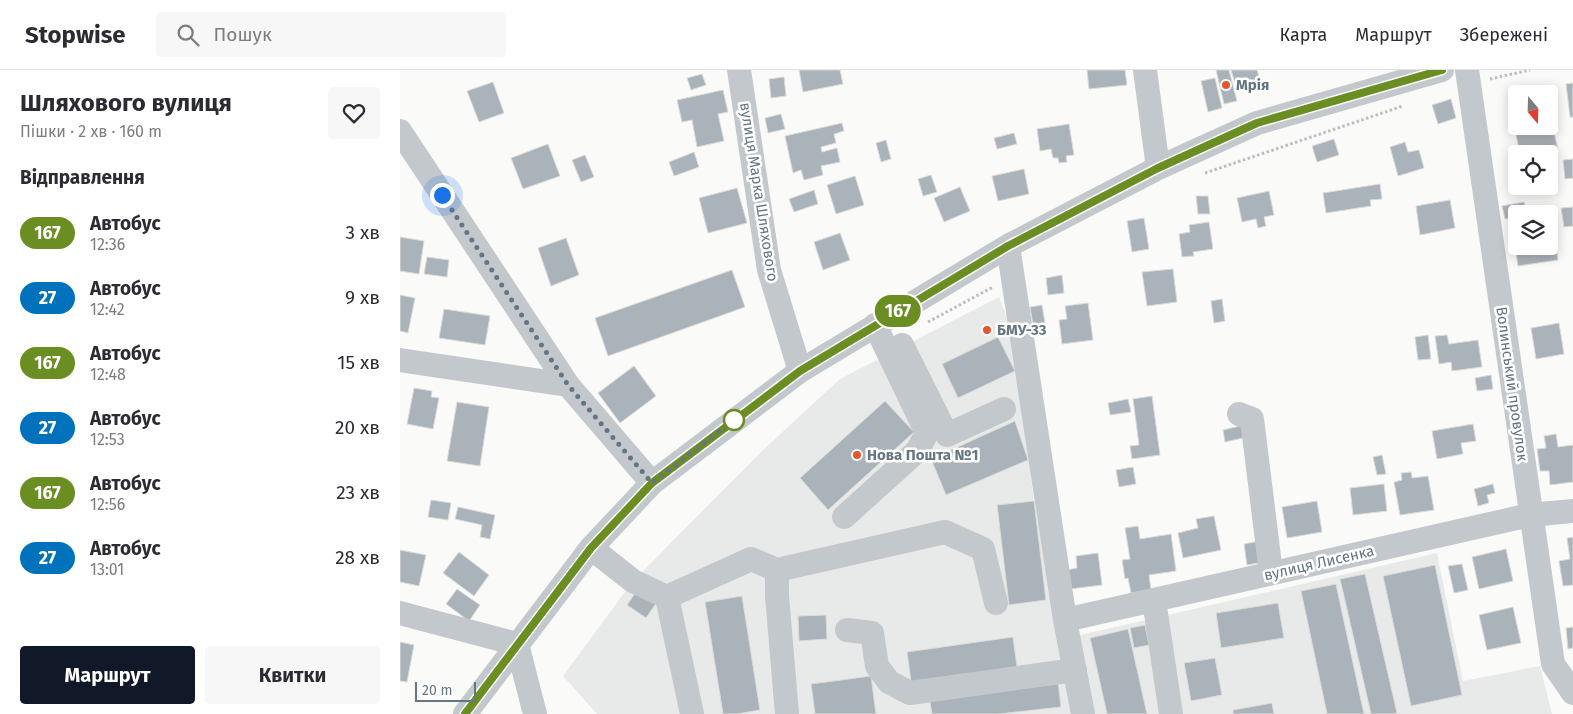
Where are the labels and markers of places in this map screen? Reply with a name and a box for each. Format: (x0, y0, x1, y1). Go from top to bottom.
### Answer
place label: Мрія (1236, 76, 1269, 94)
marker: Мрія (1220, 79, 1232, 91)
place label: БМУ-33 (997, 321, 1047, 339)
marker: БМУ-33 (981, 324, 993, 336)
unlabelled marker (723, 409, 745, 431)
place label: Нова Пошта №1 (867, 446, 978, 464)
marker: Нова Пошта №1 (851, 449, 863, 461)

